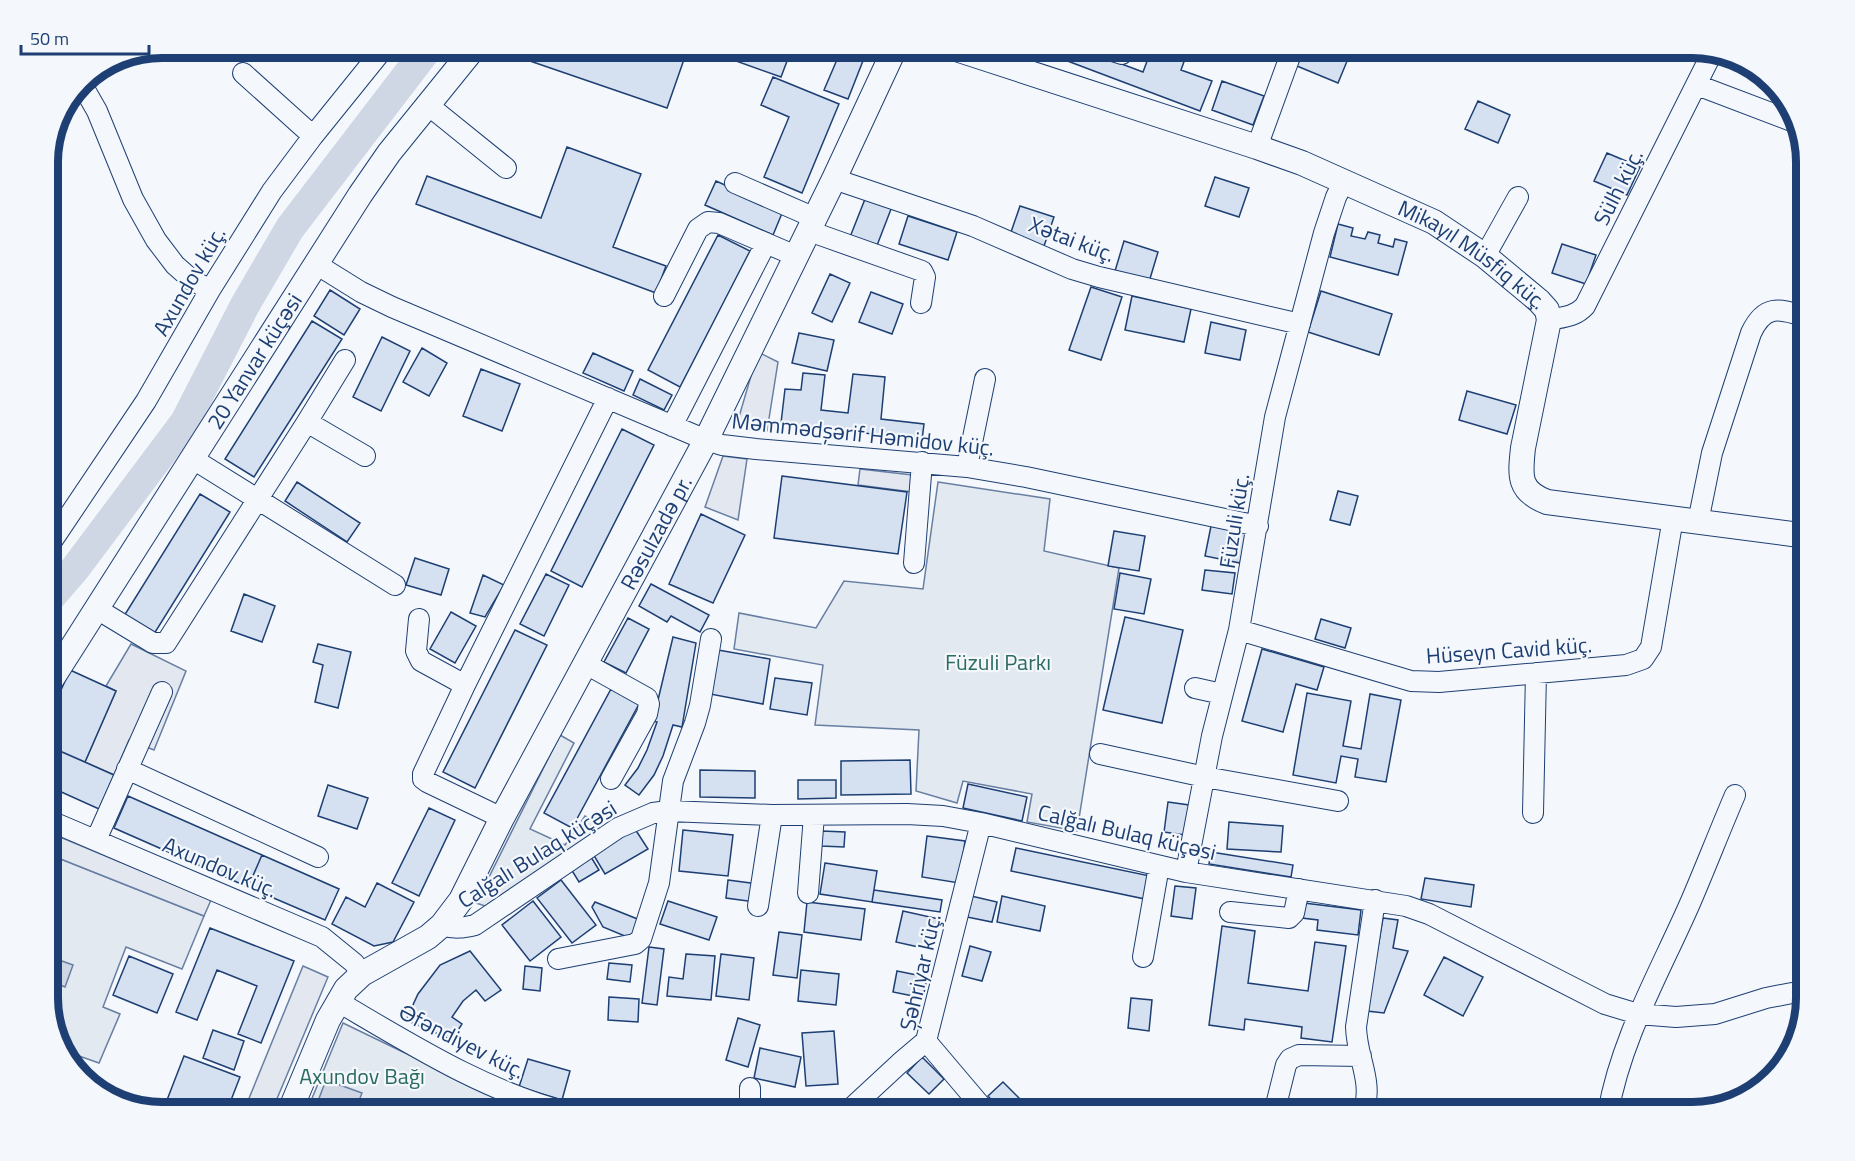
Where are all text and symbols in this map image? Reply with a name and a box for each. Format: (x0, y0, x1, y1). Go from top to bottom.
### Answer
scale bar (21, 18, 148, 56)
text: 50 m (30, 25, 69, 52)
street label: Sülh küç. (1584, 143, 1652, 231)
street label: Mikayıl Müsfiq küç. (1392, 191, 1556, 317)
street label: Xətai küç. (1024, 207, 1120, 271)
street label: Axundov küç. (144, 220, 234, 342)
street label: 20 Yanvar küçəsi (198, 286, 310, 436)
street label: Məmmədşərif Həmidov küç. (730, 403, 996, 465)
street label: Rəsulzadə pr. (611, 469, 701, 596)
street label: Füzuli küç. (1210, 471, 1258, 571)
street label: Hüseyn Cavid küç. (1425, 627, 1593, 673)
park label: Füzuli Parkı (945, 645, 1051, 679)
street label: Calğalı Bulaq küçəsi (451, 791, 623, 917)
street label: Calğalı Bulaq küçəsi (1035, 795, 1219, 869)
street label: Axundov küç. (157, 828, 283, 906)
street label: Şəhriyar küç. (890, 910, 950, 1034)
street label: Əfəndiyev küç. (393, 995, 531, 1087)
park label: Axundov Bağı (299, 1059, 425, 1093)

